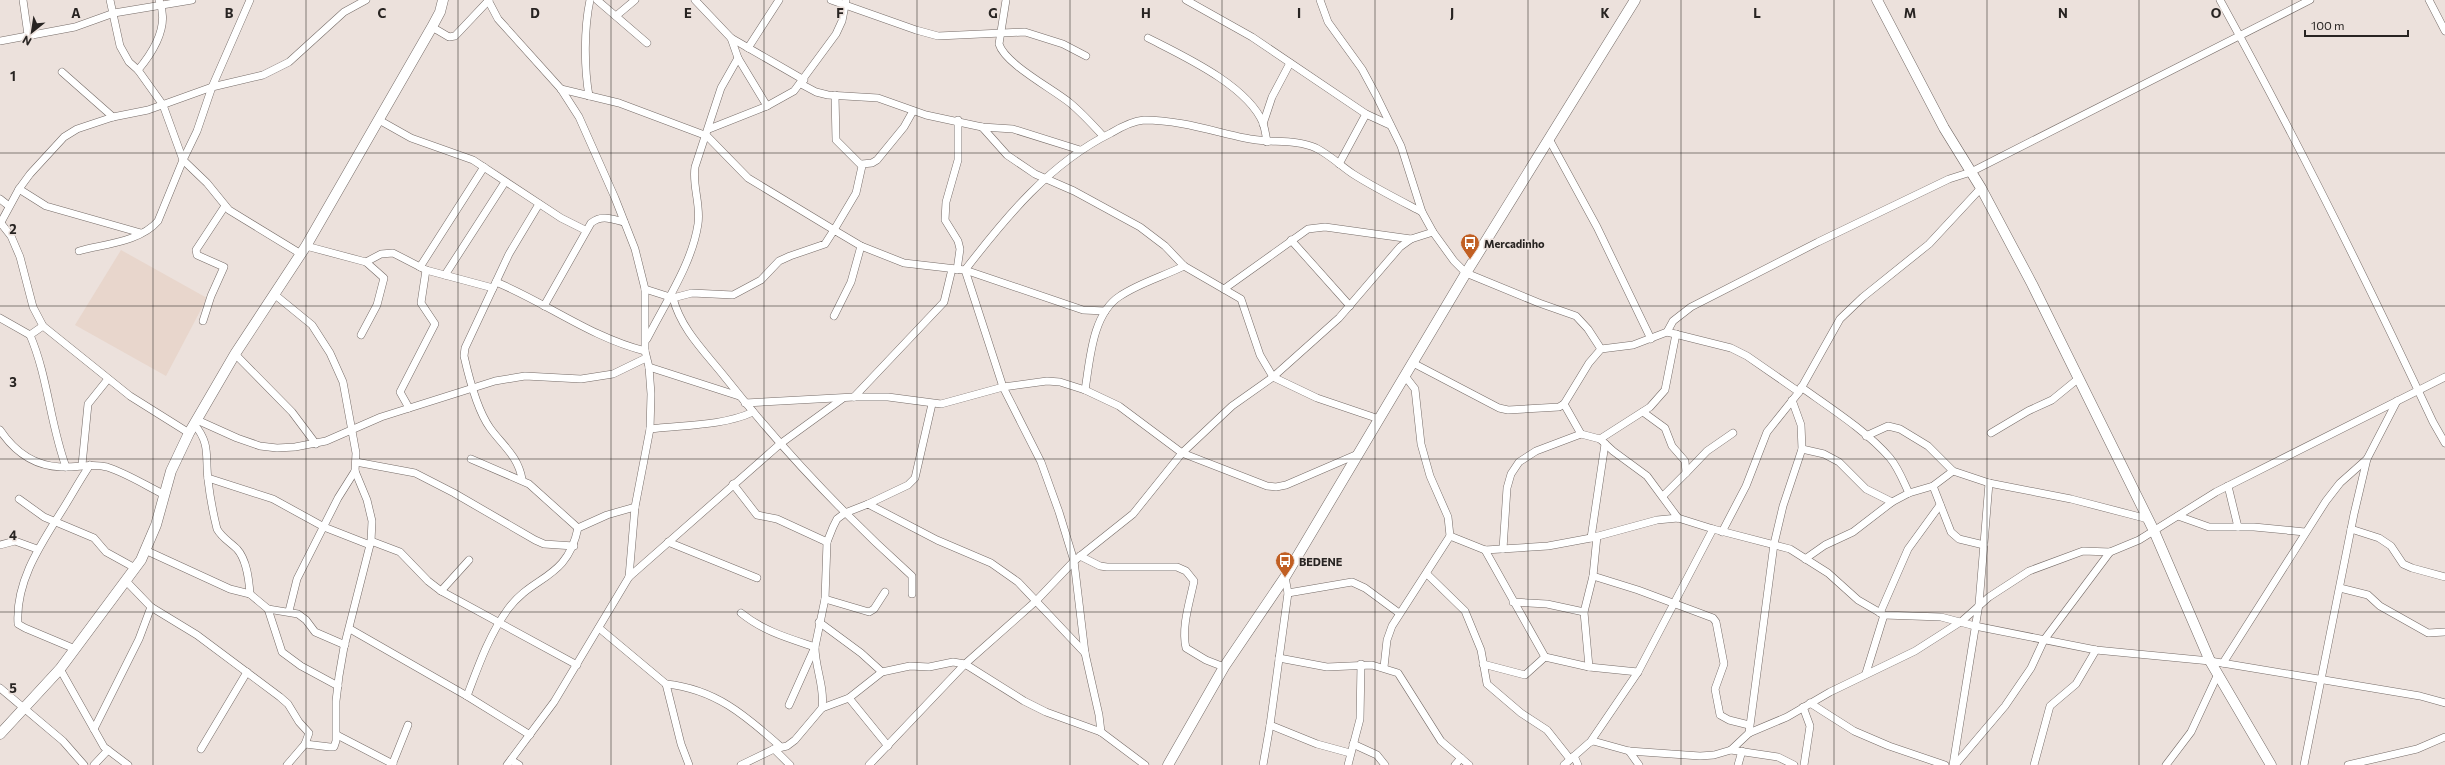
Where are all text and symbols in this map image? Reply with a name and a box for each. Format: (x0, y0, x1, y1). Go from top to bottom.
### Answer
text: A (71, 5, 81, 21)
text: B (225, 5, 234, 21)
text: C (378, 5, 387, 21)
text: D (530, 5, 540, 21)
text: E (684, 5, 692, 21)
text: F (836, 5, 844, 21)
text: G (988, 5, 998, 21)
text: H (1141, 5, 1151, 21)
text: I (1297, 5, 1301, 21)
text: J (1450, 5, 1454, 21)
text: K (1600, 5, 1610, 21)
text: L (1753, 5, 1761, 21)
text: M (1904, 5, 1916, 21)
text: N (2058, 5, 2068, 21)
text: O (2211, 5, 2222, 21)
north arrow (12, 12, 52, 52)
scale bar (2305, 12, 2408, 38)
text: 100 m (2311, 18, 2345, 32)
text: N (20, 33, 34, 49)
text: 1 (10, 68, 16, 84)
text: 2 (9, 221, 17, 237)
bus stop icon: Mercadinho (1459, 232, 1481, 260)
place label: Mercadinho (1484, 237, 1545, 250)
text: 3 (9, 374, 17, 390)
text: 4 (9, 527, 17, 543)
bus stop icon: BEDENE (1274, 550, 1296, 578)
place label: BEDENE (1299, 555, 1343, 568)
text: 5 (9, 680, 17, 696)

